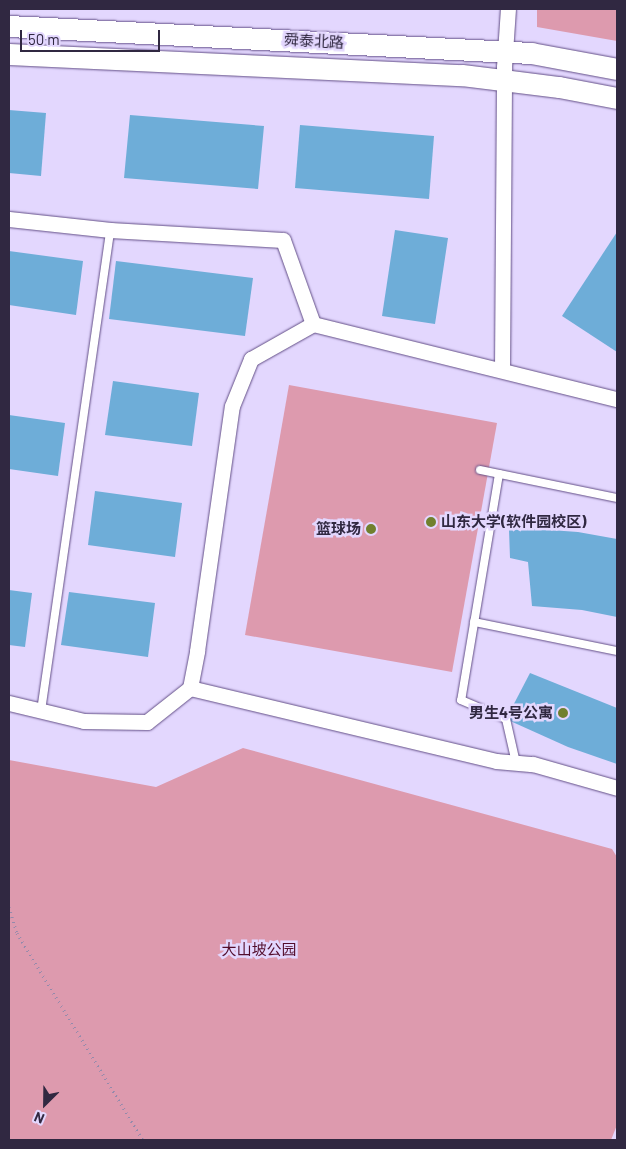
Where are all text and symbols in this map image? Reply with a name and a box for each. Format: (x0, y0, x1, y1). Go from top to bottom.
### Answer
scale bar (22, 20, 162, 52)
text: 50 m (28, 30, 60, 48)
street label: 舜泰北路 (284, 30, 344, 52)
place label: 山东大学(软件园校区) (441, 513, 586, 531)
marker: 山东大学(软件园校区) (425, 516, 437, 528)
place label: 篮球场 (316, 520, 361, 538)
marker: 篮球场 (365, 523, 377, 535)
place label: 男生4号公寓 (469, 704, 553, 722)
marker: 男生4号公寓 (557, 707, 569, 719)
park label: 大山坡公园 (222, 941, 296, 959)
north arrow (20, 1079, 70, 1129)
text: N (31, 1109, 47, 1128)

